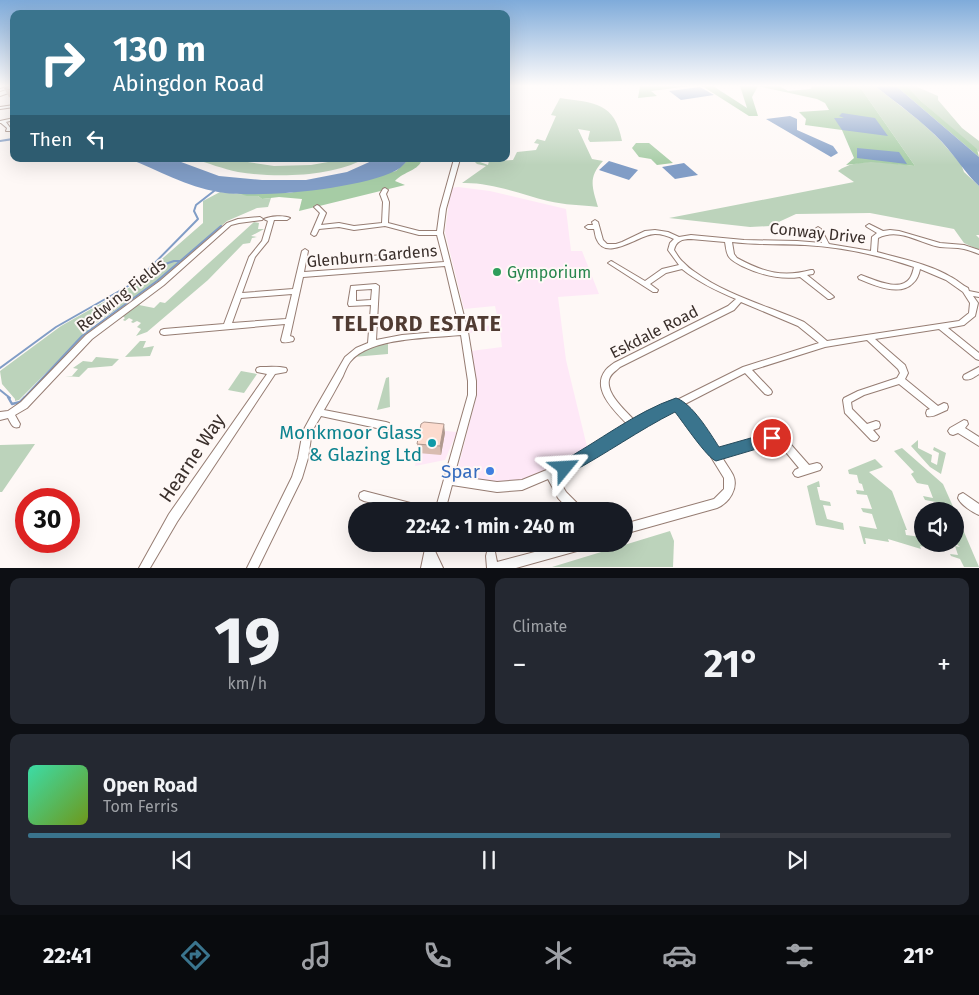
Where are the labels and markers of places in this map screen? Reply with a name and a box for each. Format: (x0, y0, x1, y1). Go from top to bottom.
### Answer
place label: Gymporium (507, 263, 591, 282)
marker: Gymporium (491, 266, 503, 278)
pin (751, 417, 793, 459)
place label: Monkmoor Glass & Glazing Ltd (279, 421, 422, 466)
marker: Monkmoor Glass & Glazing Ltd (426, 437, 438, 449)
place label: Spar (441, 460, 481, 483)
marker: Spar (484, 465, 496, 477)

